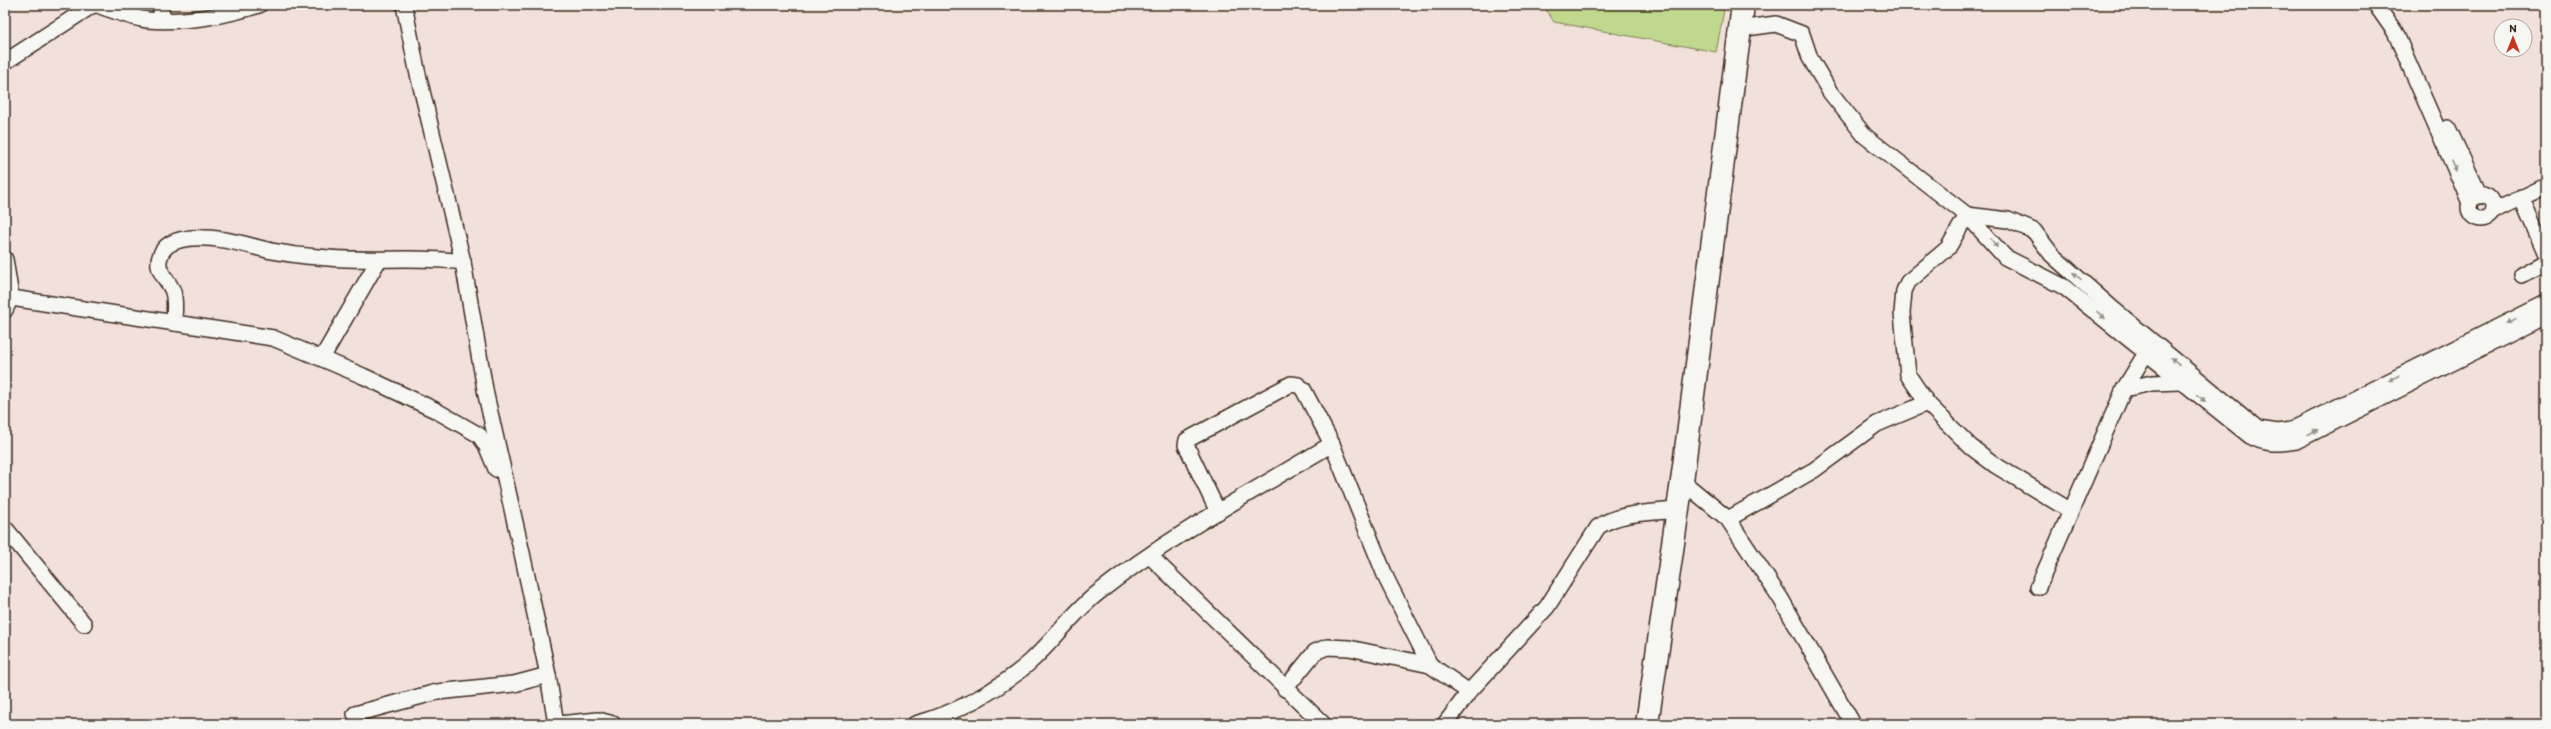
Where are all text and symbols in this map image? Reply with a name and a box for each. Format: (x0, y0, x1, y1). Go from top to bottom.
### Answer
north arrow (2493, 18, 2533, 58)
text: N (2509, 22, 2517, 35)
one-way arrow (2451, 160, 2457, 171)
one-way arrow (1990, 238, 1998, 249)
one-way arrow (2072, 271, 2083, 280)
one-way arrow (2095, 310, 2106, 319)
one-way arrow (2505, 318, 2517, 324)
one-way arrow (2170, 357, 2181, 365)
one-way arrow (2389, 375, 2400, 381)
one-way arrow (2195, 394, 2206, 402)
one-way arrow (2308, 429, 2319, 435)

